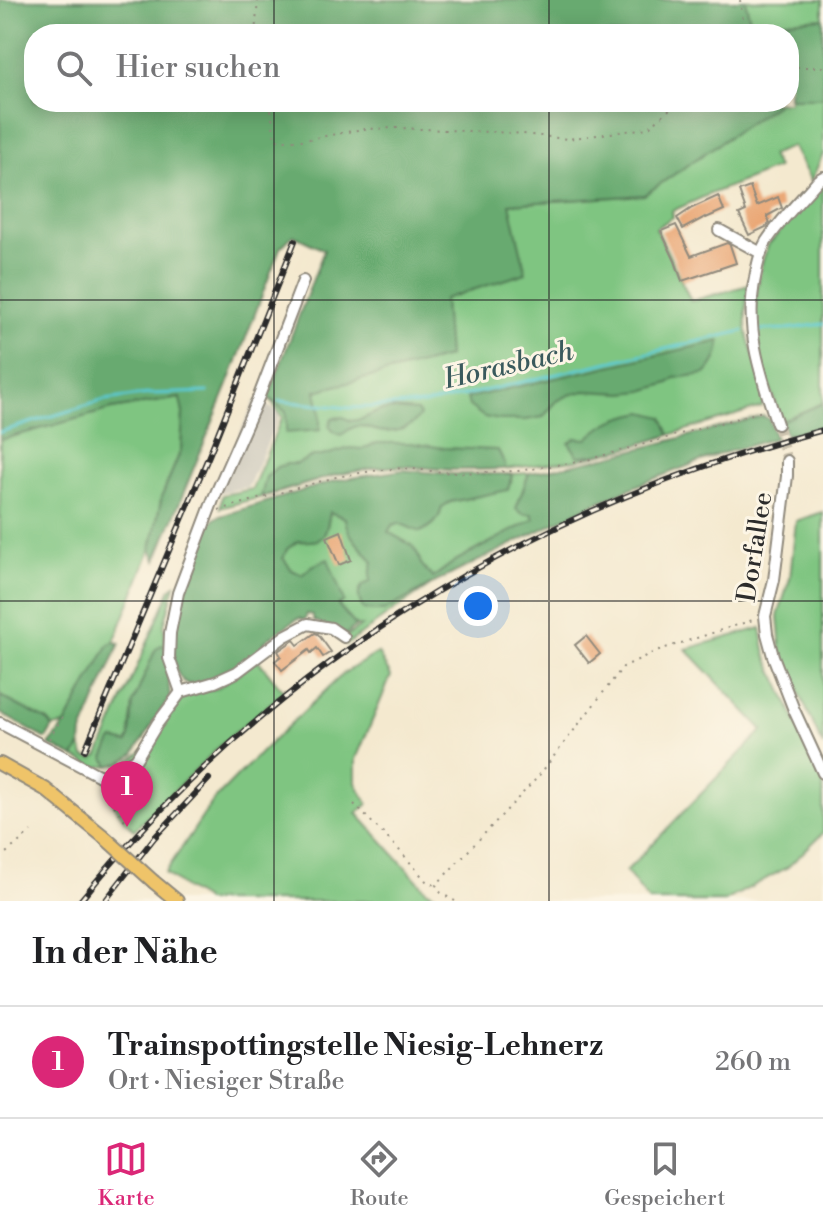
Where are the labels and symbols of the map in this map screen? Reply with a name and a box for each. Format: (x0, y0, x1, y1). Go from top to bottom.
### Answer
water label: Horasbach (439, 333, 577, 398)
street label: Dorfallee (731, 490, 779, 604)
your location (458, 586, 498, 626)
pin: 1 (101, 761, 153, 827)

